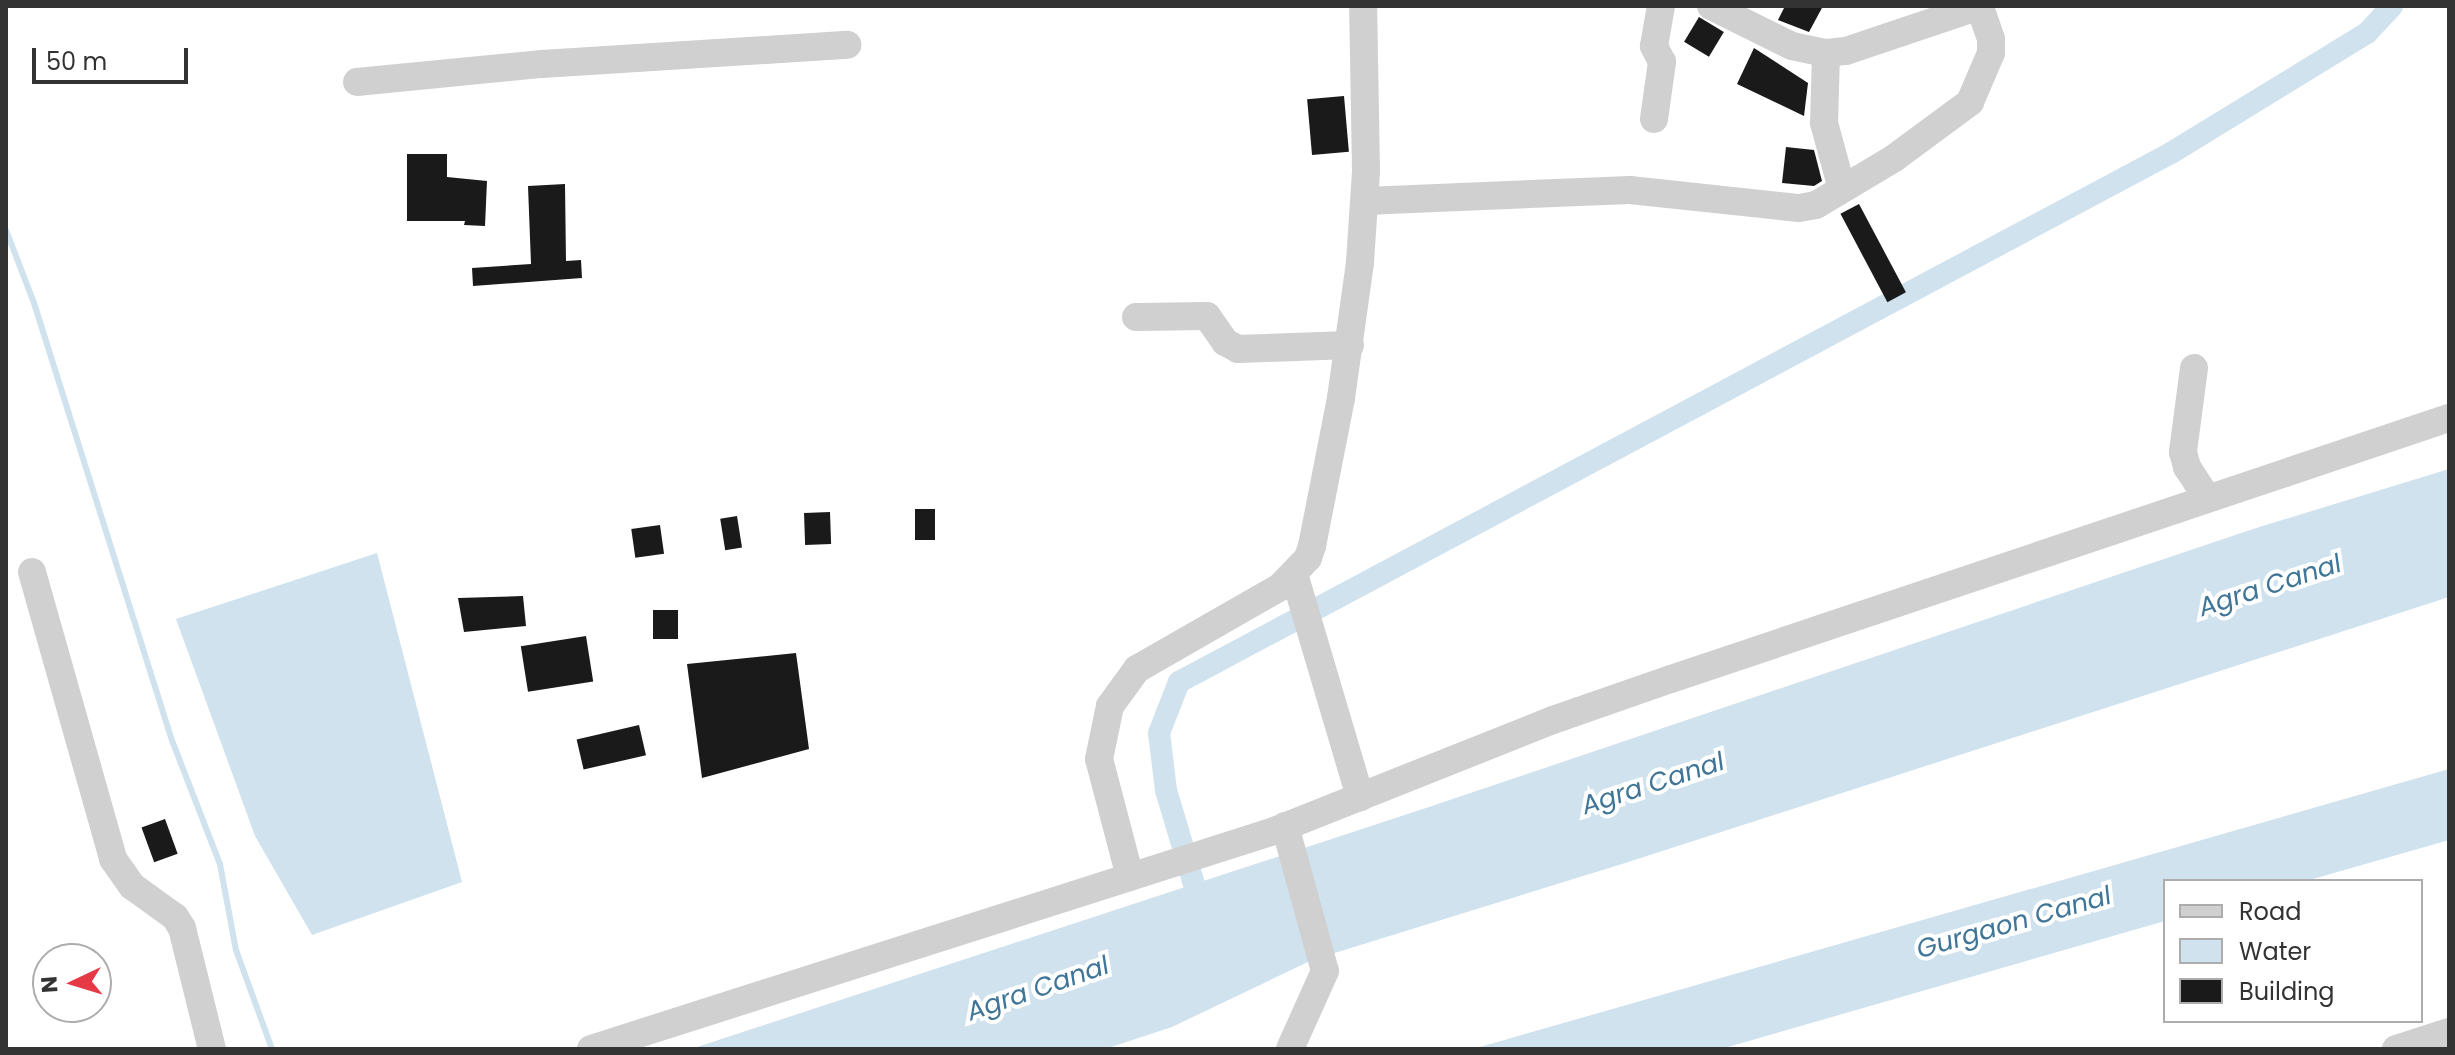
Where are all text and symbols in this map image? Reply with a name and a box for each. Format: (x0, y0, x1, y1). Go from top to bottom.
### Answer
scale bar (36, 32, 192, 82)
text: 50 m (46, 45, 107, 78)
water label: Agra Canal (2195, 548, 2345, 624)
water label: Agra Canal (1578, 746, 1728, 822)
legend (2163, 879, 2423, 1023)
water label: Gurgaon Canal (1913, 880, 2115, 966)
text: Road (2239, 895, 2301, 928)
text: Water (2239, 935, 2311, 968)
north arrow (32, 943, 112, 1023)
water label: Agra Canal (963, 950, 1113, 1028)
text: N (34, 975, 66, 994)
text: Building (2239, 975, 2335, 1008)

